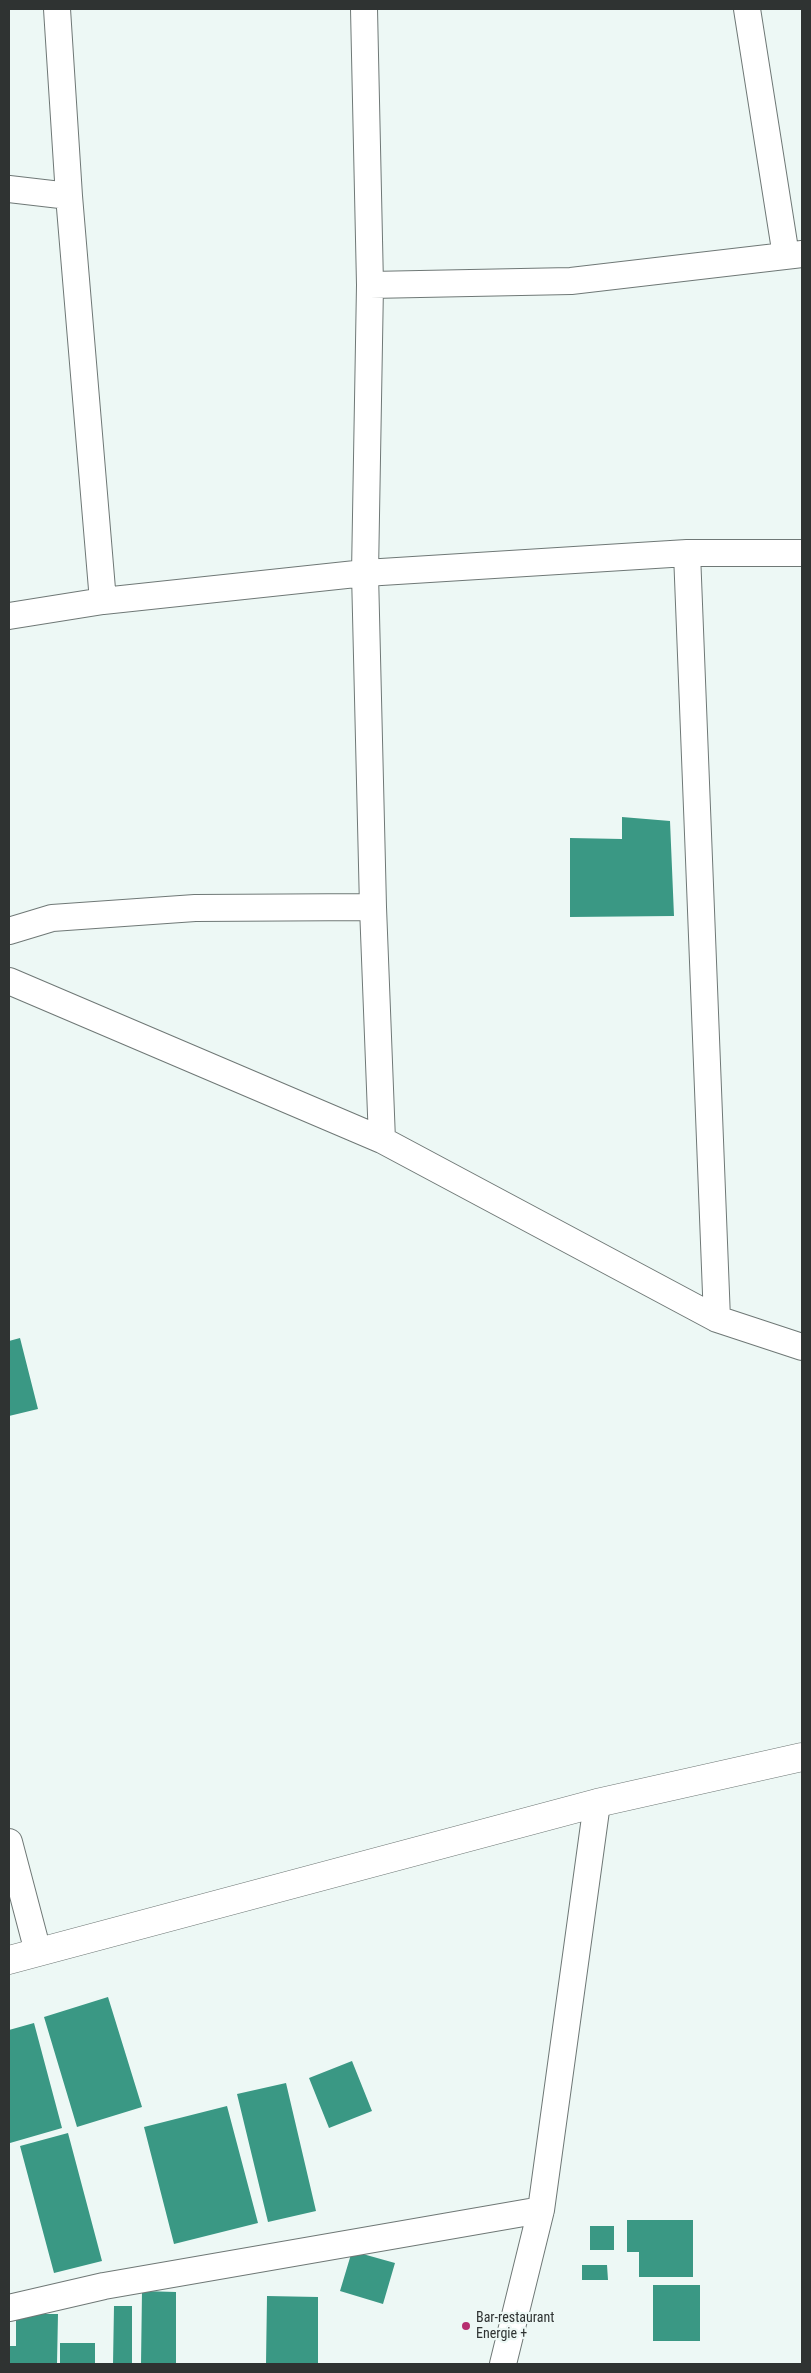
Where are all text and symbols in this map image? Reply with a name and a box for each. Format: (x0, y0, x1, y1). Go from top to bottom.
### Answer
place label: Bar-restaurant Energie + (476, 2310, 554, 2342)
marker: Bar-restaurant Energie + (460, 2320, 472, 2332)

